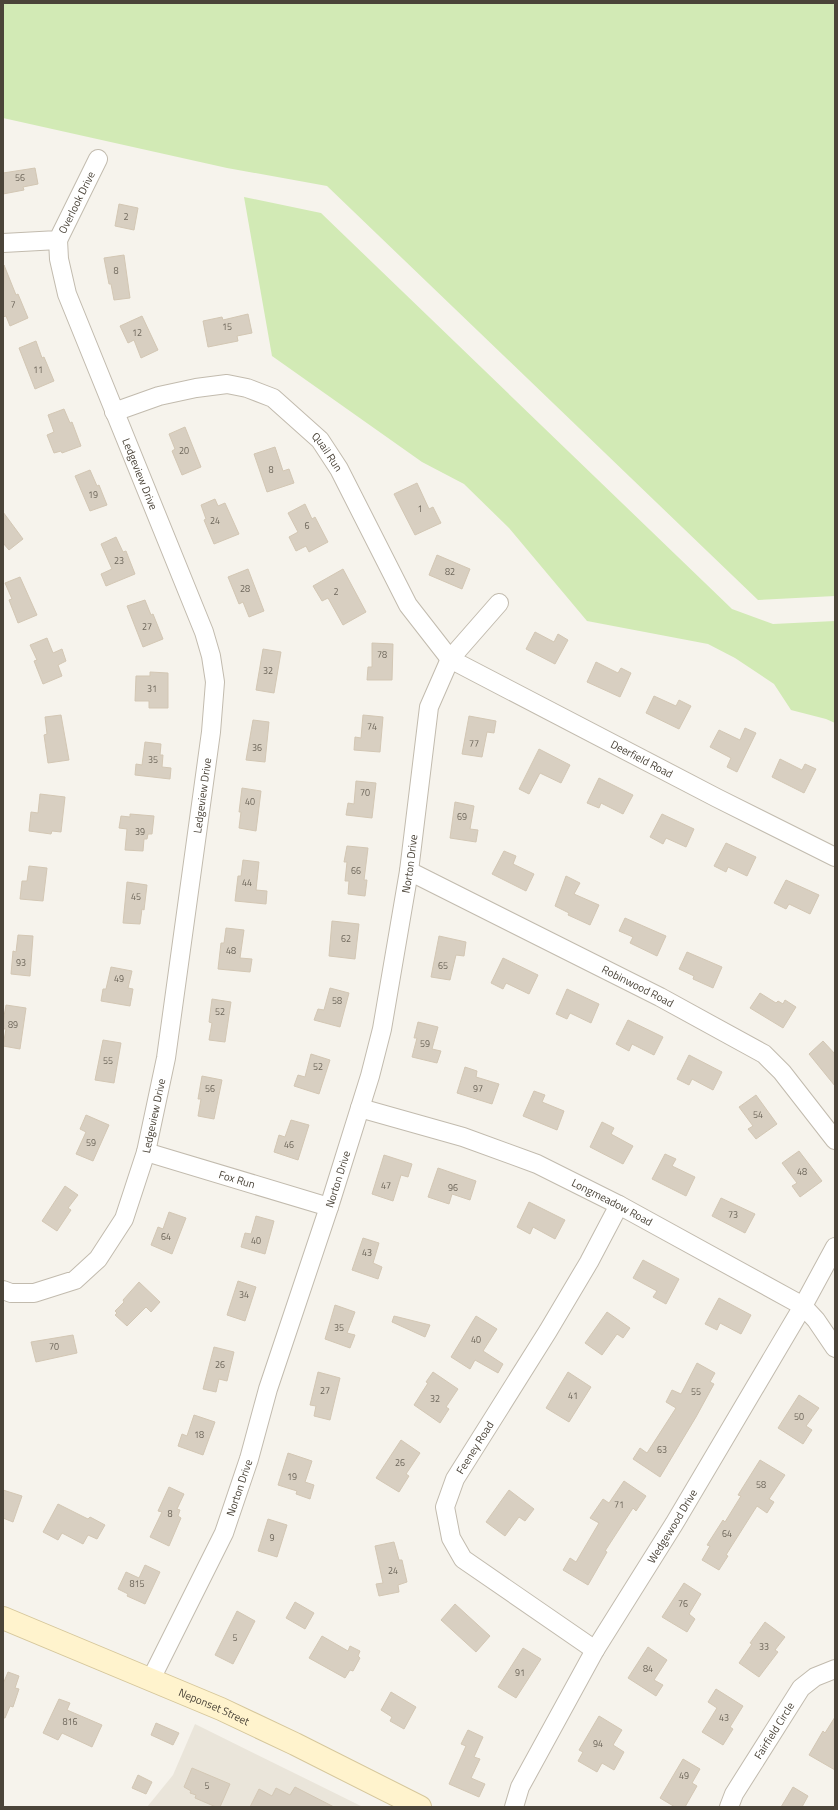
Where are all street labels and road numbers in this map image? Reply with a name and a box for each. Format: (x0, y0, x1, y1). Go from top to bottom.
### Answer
street label: Overlook Drive (54, 168, 99, 236)
street label: Quail Run (308, 428, 347, 475)
street label: Ledgeview Drive (118, 436, 162, 513)
street label: Deerfield Road (608, 736, 676, 782)
street label: Ledgeview Drive (189, 756, 215, 834)
street label: Norton Drive (397, 833, 421, 894)
street label: Robinwood Road (599, 961, 677, 1011)
street label: Ledgeview Drive (138, 1077, 170, 1155)
street label: Norton Drive (321, 1148, 354, 1210)
street label: Fox Run (217, 1166, 257, 1192)
street label: Longmeadow Road (569, 1175, 656, 1230)
street label: Feeney Road (452, 1418, 498, 1477)
street label: Norton Drive (222, 1457, 256, 1518)
street label: Wedgewood Drive (643, 1486, 701, 1566)
street label: Neponset Street (176, 1684, 252, 1729)
street label: Fairfield Circle (750, 1699, 798, 1762)

